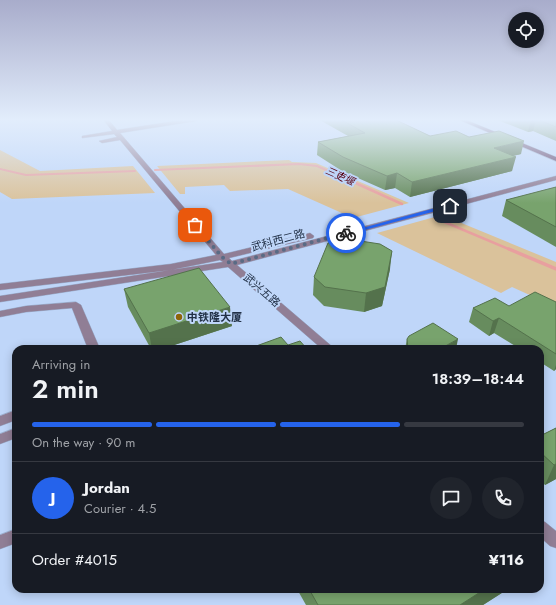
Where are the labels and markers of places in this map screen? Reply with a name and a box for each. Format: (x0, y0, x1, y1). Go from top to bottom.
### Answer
pin (433, 189, 467, 223)
pin (178, 208, 212, 242)
place label: 中铁隆大厦 (187, 309, 242, 325)
marker: 中铁隆大厦 (174, 312, 184, 322)

